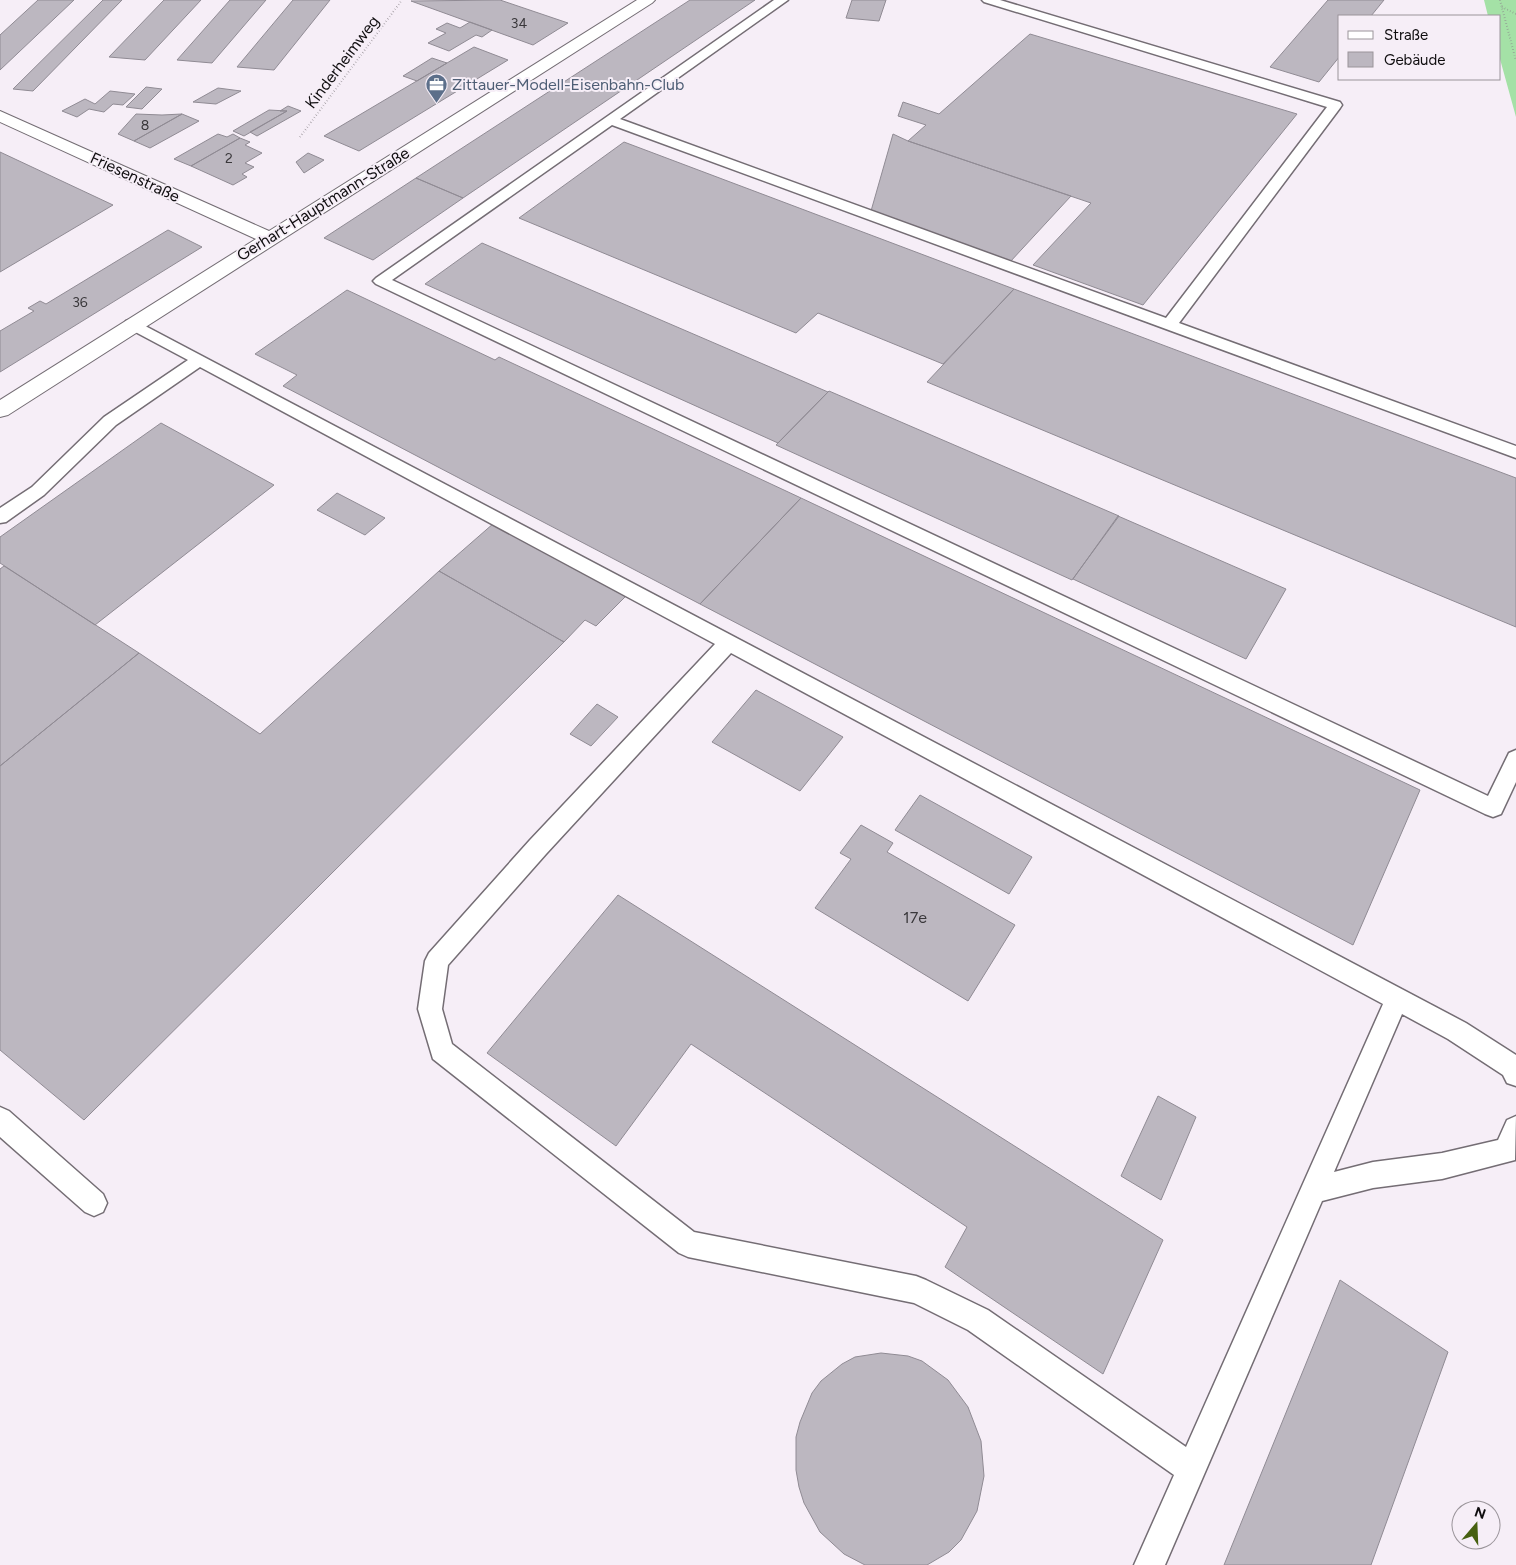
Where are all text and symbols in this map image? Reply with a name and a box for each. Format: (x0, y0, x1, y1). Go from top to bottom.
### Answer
street label: Kinderheimweg (301, 12, 383, 112)
house number: 34 (511, 15, 527, 32)
legend (1338, 15, 1501, 80)
text: Straße (1384, 26, 1428, 44)
text: Gebäude (1384, 51, 1445, 69)
office icon: Zittauer-Modell-Eisenbahn-Club (424, 72, 448, 103)
place label: Zittauer-Modell-Eisenbahn-Club (452, 75, 684, 94)
house number: 8 (141, 117, 149, 134)
street label: Gerhart-Hauptmann-Straße (233, 143, 413, 265)
street label: Friesenstraße (87, 148, 183, 206)
house number: 2 (225, 150, 233, 167)
house number: 36 (72, 294, 88, 311)
house number: 17e (903, 908, 927, 927)
north arrow (1451, 1500, 1501, 1550)
text: N (1472, 1503, 1488, 1523)

